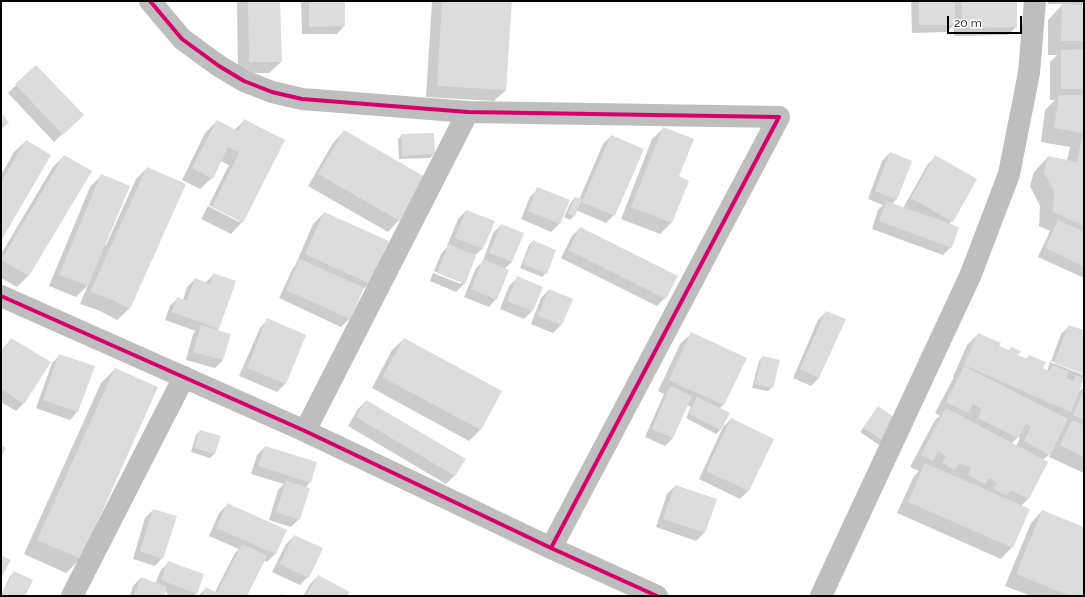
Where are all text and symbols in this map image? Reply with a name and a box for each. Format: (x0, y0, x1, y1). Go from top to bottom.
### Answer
scale bar (949, 8, 1024, 34)
text: 20 m (954, 16, 982, 30)

